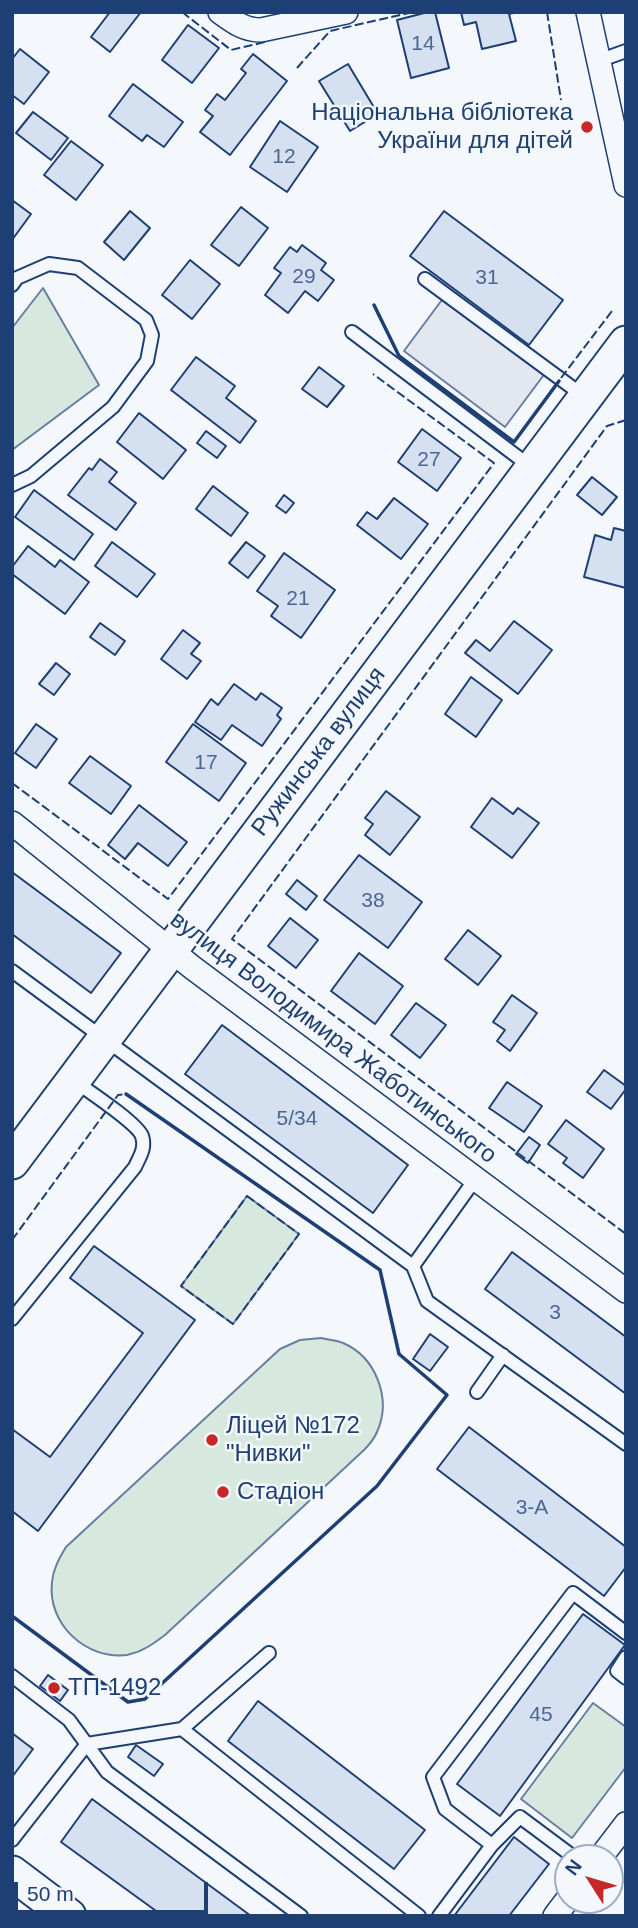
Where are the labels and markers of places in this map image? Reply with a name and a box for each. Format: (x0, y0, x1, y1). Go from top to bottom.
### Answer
place label: Національна бібліотека України для дітей (311, 99, 573, 155)
marker: Національна бібліотека України для дітей (579, 119, 595, 135)
place label: Ліцей №172 "Нивки" (226, 1412, 360, 1468)
marker: Ліцей №172 "Нивки" (204, 1432, 220, 1448)
place label: Стадіон (237, 1478, 324, 1506)
marker: Стадіон (215, 1484, 231, 1500)
place label: ТП-1492 (68, 1674, 161, 1702)
marker: ТП-1492 (46, 1680, 62, 1696)

